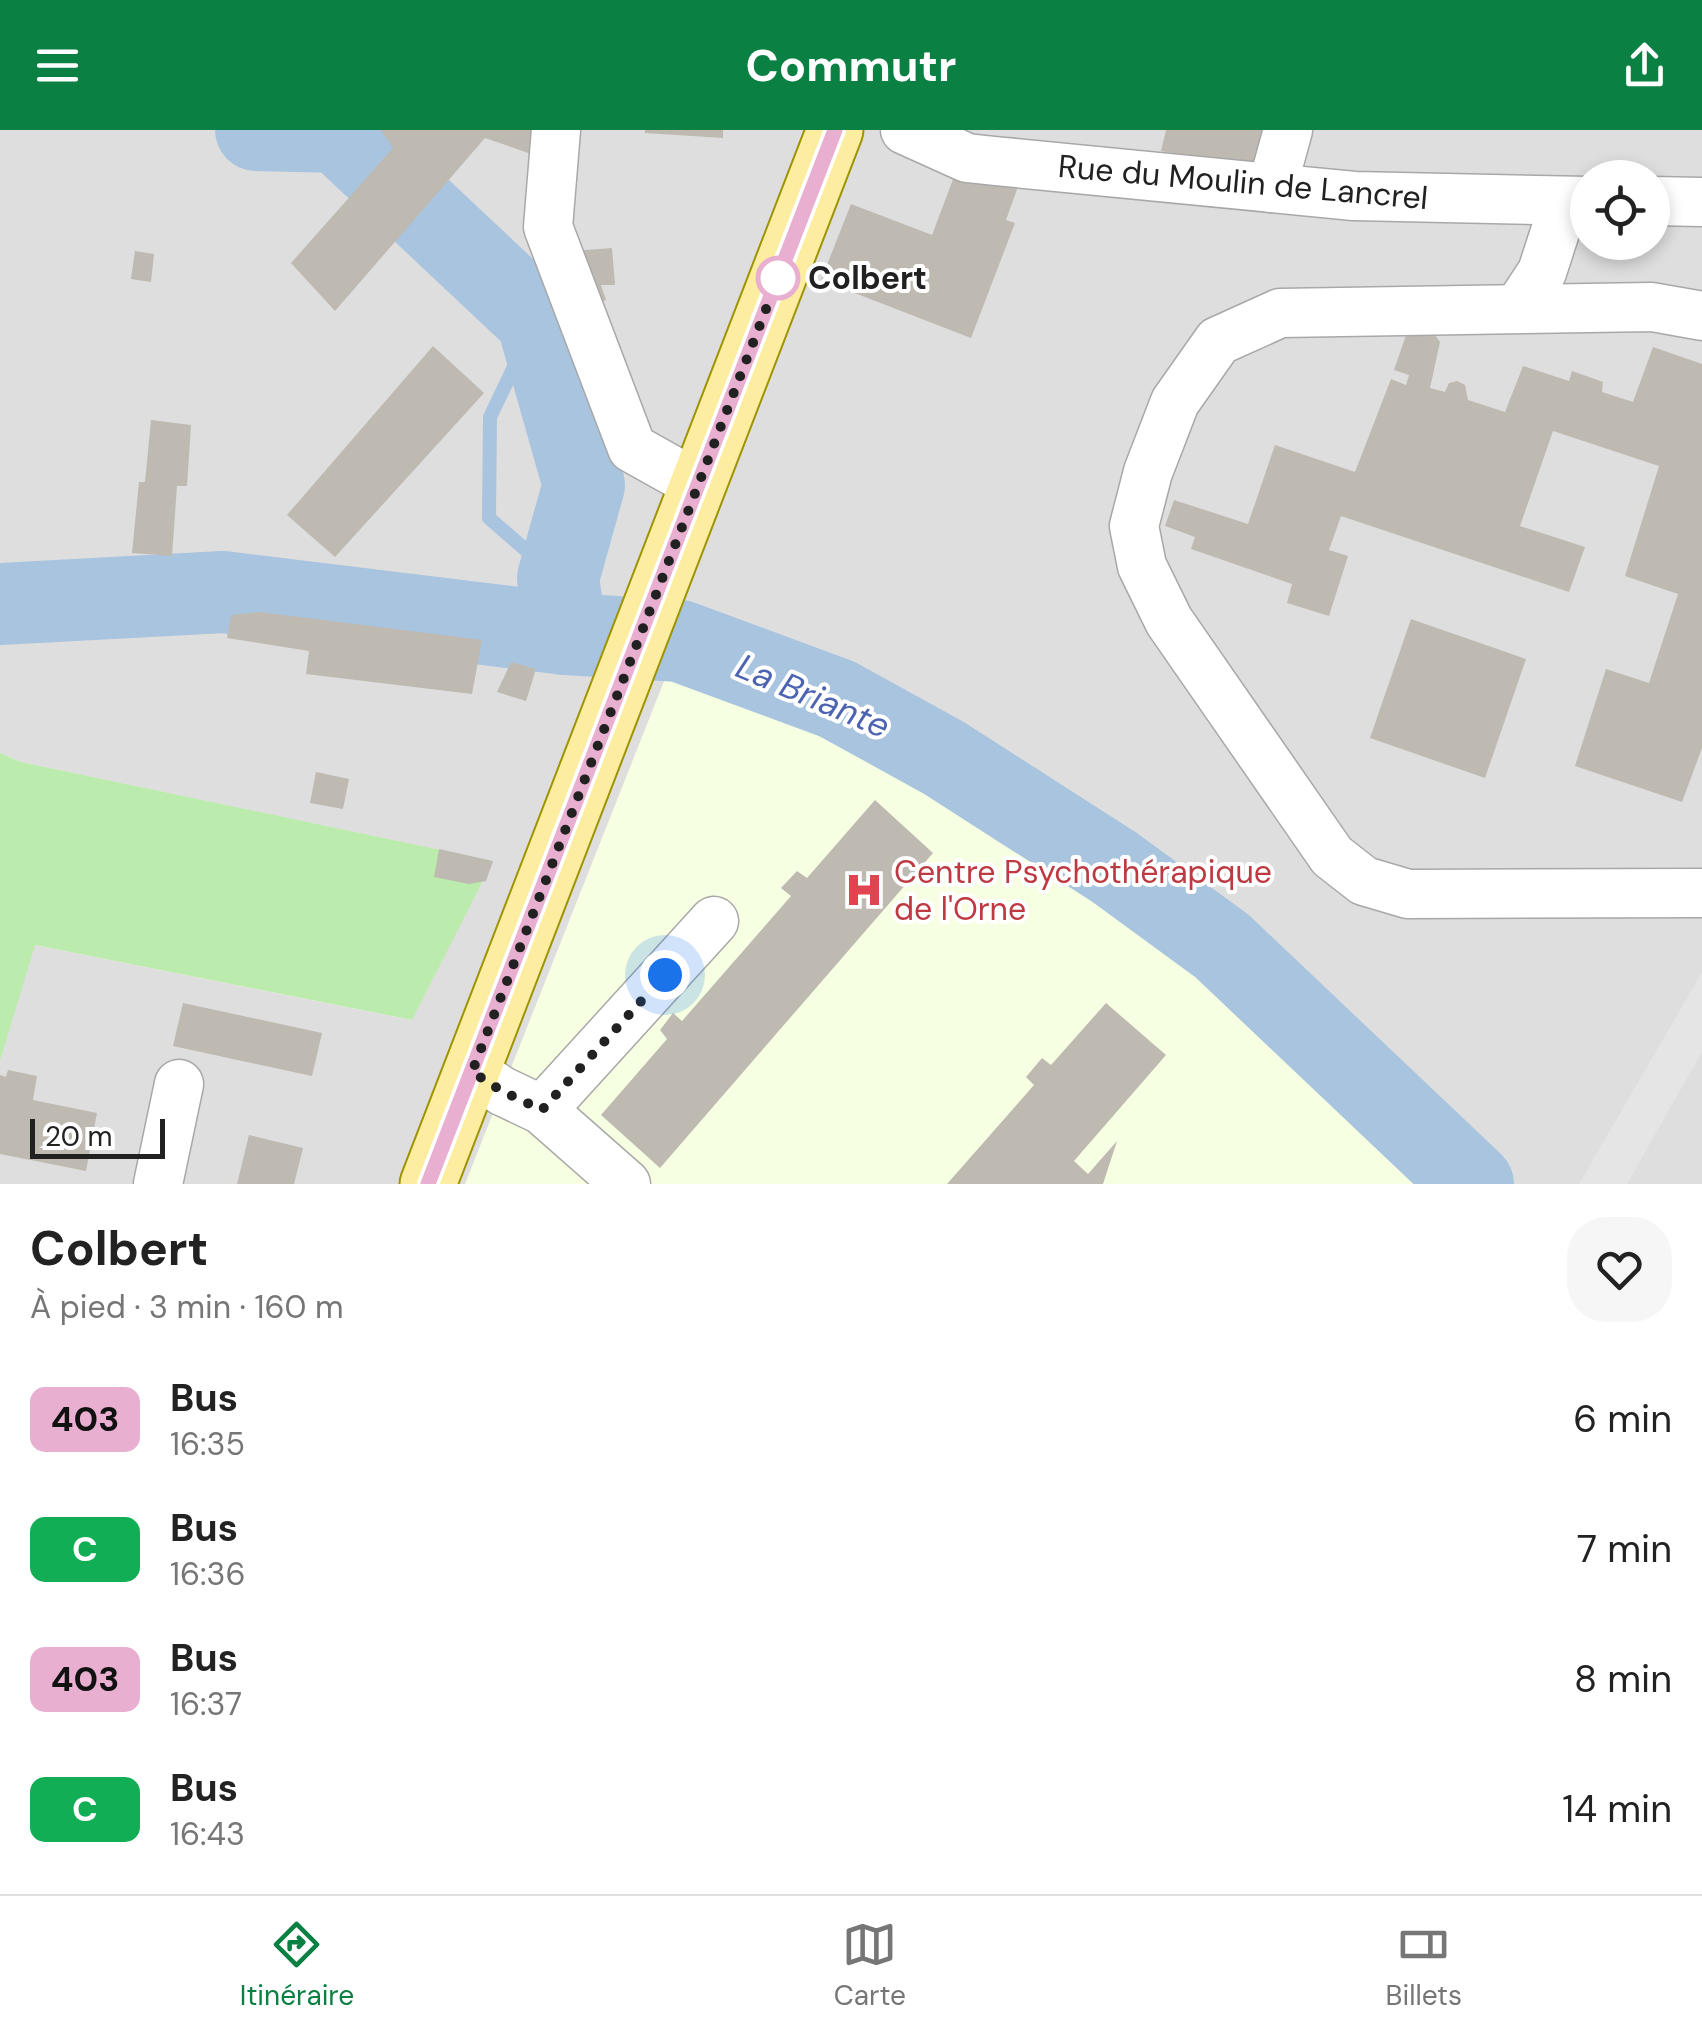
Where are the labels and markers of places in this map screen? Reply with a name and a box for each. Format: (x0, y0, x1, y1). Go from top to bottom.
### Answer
marker: Colbert (757, 257, 799, 299)
place label: Colbert (808, 257, 927, 299)
place label: Centre Psychothérapique de l'Orne (894, 851, 1272, 930)
hospital icon: Centre Psychothérapique de l'Orne (843, 869, 885, 911)

